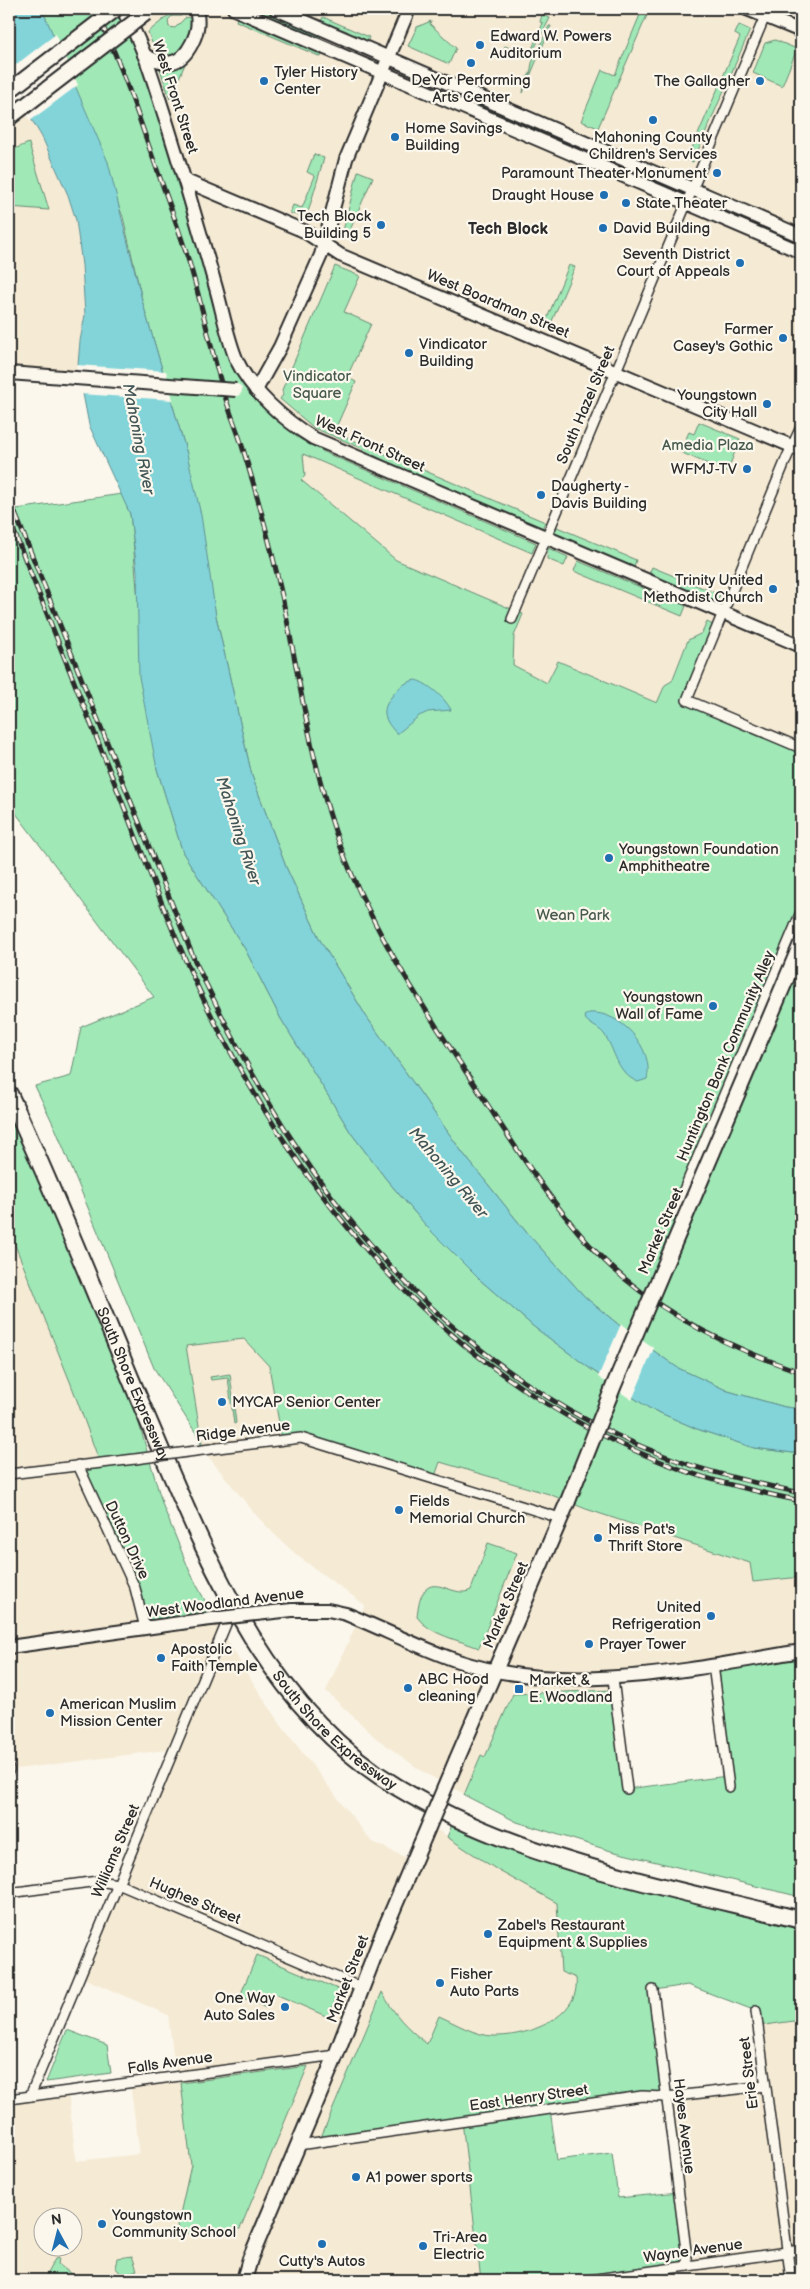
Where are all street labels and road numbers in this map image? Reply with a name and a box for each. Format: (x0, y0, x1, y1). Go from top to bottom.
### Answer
street label: West Front Street (148, 38, 202, 157)
street label: West Boardman Street (424, 265, 573, 343)
street label: South Hazel Street (553, 343, 620, 467)
street label: West Front Street (312, 411, 428, 477)
street label: Huntington Bank Community Alley (673, 948, 779, 1164)
street label: Market Street (634, 1184, 688, 1277)
street label: South Shore Expressway (93, 1304, 174, 1465)
street label: Ridge Avenue (195, 1416, 291, 1446)
street label: Dutton Drive (101, 1498, 153, 1582)
street label: Market Street (479, 1558, 533, 1651)
street label: West Woodland Avenue (145, 1584, 305, 1622)
street label: South Shore Expressway (268, 1667, 401, 1794)
street label: Williams Street (88, 1801, 144, 1901)
street label: Hughes Street (146, 1873, 244, 1929)
street label: Market Street (323, 1932, 374, 2026)
street label: Erie Street (735, 2035, 763, 2110)
street label: Falls Avenue (126, 2048, 214, 2078)
street label: Hayes Avenue (669, 2077, 699, 2175)
street label: East Henry Street (468, 2080, 590, 2116)
street label: Wayne Avenue (642, 2235, 744, 2267)

